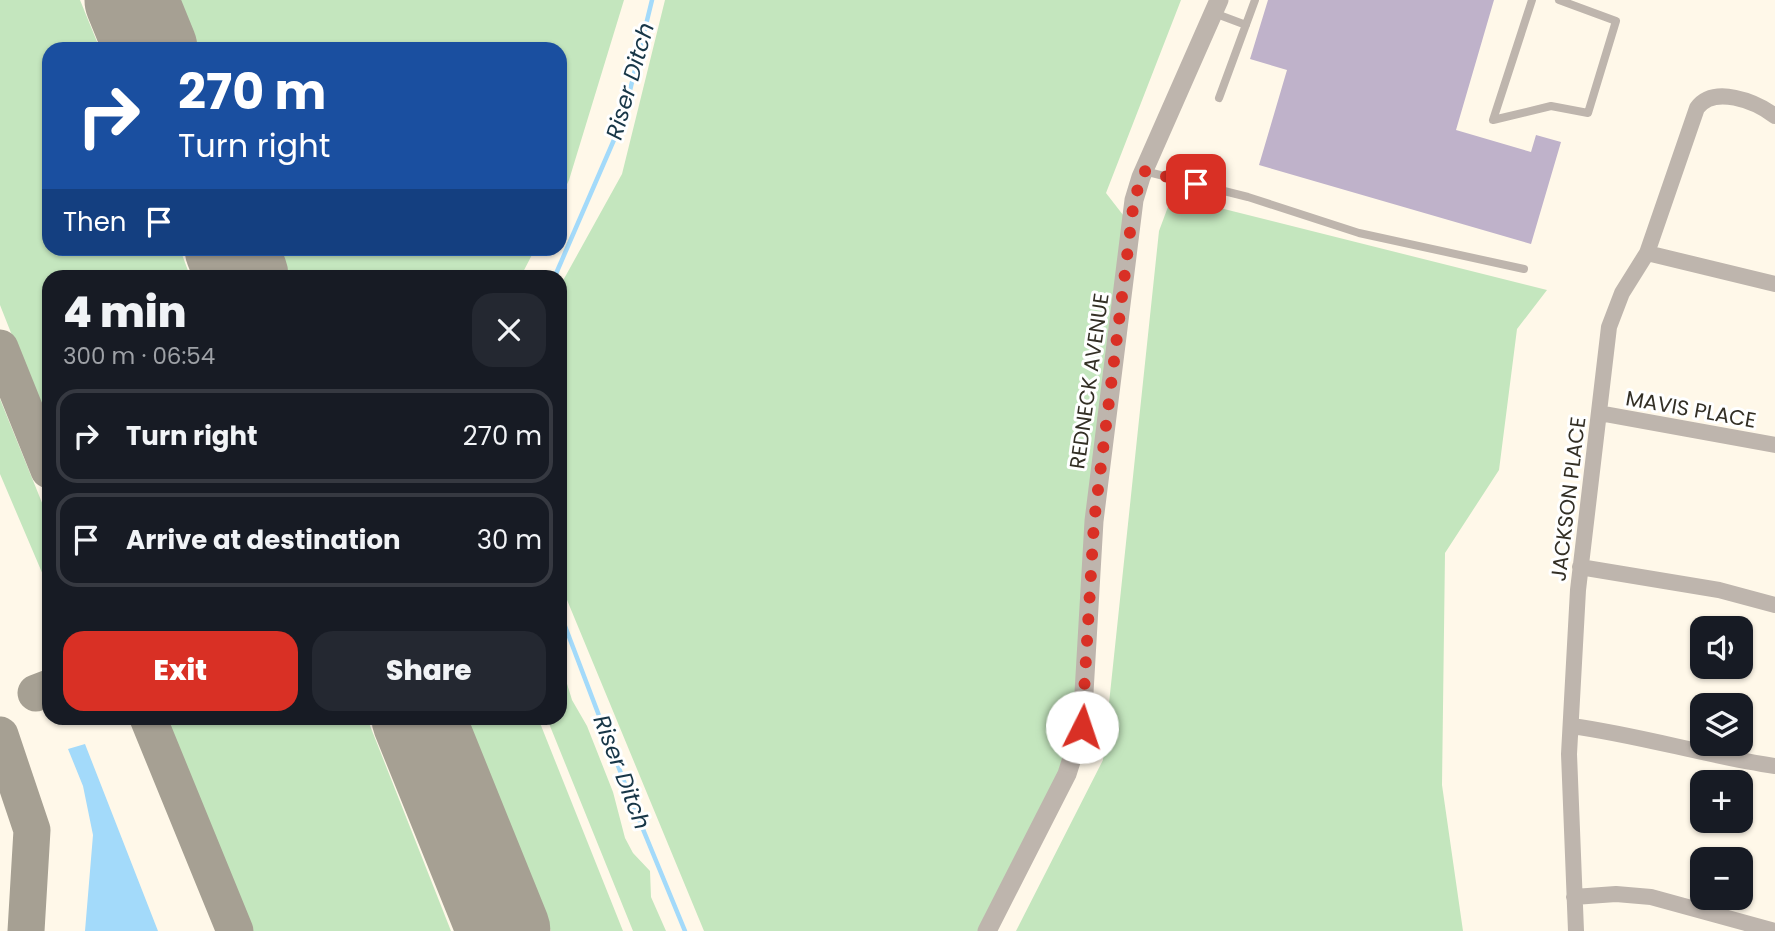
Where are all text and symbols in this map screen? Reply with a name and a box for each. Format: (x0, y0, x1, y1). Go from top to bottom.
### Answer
water label: Riser Ditch (598, 19, 662, 143)
text: 270 m (178, 58, 326, 126)
icon: right (63, 70, 154, 161)
text: Turn right (178, 123, 330, 168)
pin (1166, 154, 1226, 214)
icon: arrive (1177, 165, 1215, 203)
icon: arrive (140, 203, 178, 241)
text: Then (63, 204, 126, 240)
text: 4 min (63, 283, 187, 342)
street label: REDNECK AVENUE (1062, 291, 1116, 471)
button: close (472, 293, 546, 367)
text: 300 m · 06:54 (63, 340, 215, 372)
street label: MAVIS PLACE (1624, 383, 1758, 435)
street label: JACKSON PLACE (1544, 415, 1592, 583)
icon: right (67, 417, 105, 455)
text: Turn right (126, 418, 258, 454)
text: 270 m (463, 418, 542, 454)
icon: arrive (67, 521, 105, 559)
text: Arrive at destination (126, 522, 401, 558)
text: 30 m (477, 522, 542, 558)
map controls (1690, 616, 1753, 910)
button: sound (1690, 616, 1753, 679)
button: Exit (63, 631, 298, 711)
button: Share (312, 631, 546, 711)
position arrow (1045, 690, 1119, 764)
button: layers (1690, 693, 1753, 756)
water label: Riser Ditch (586, 710, 658, 834)
button: + (1690, 770, 1753, 833)
button: − (1690, 847, 1753, 910)

